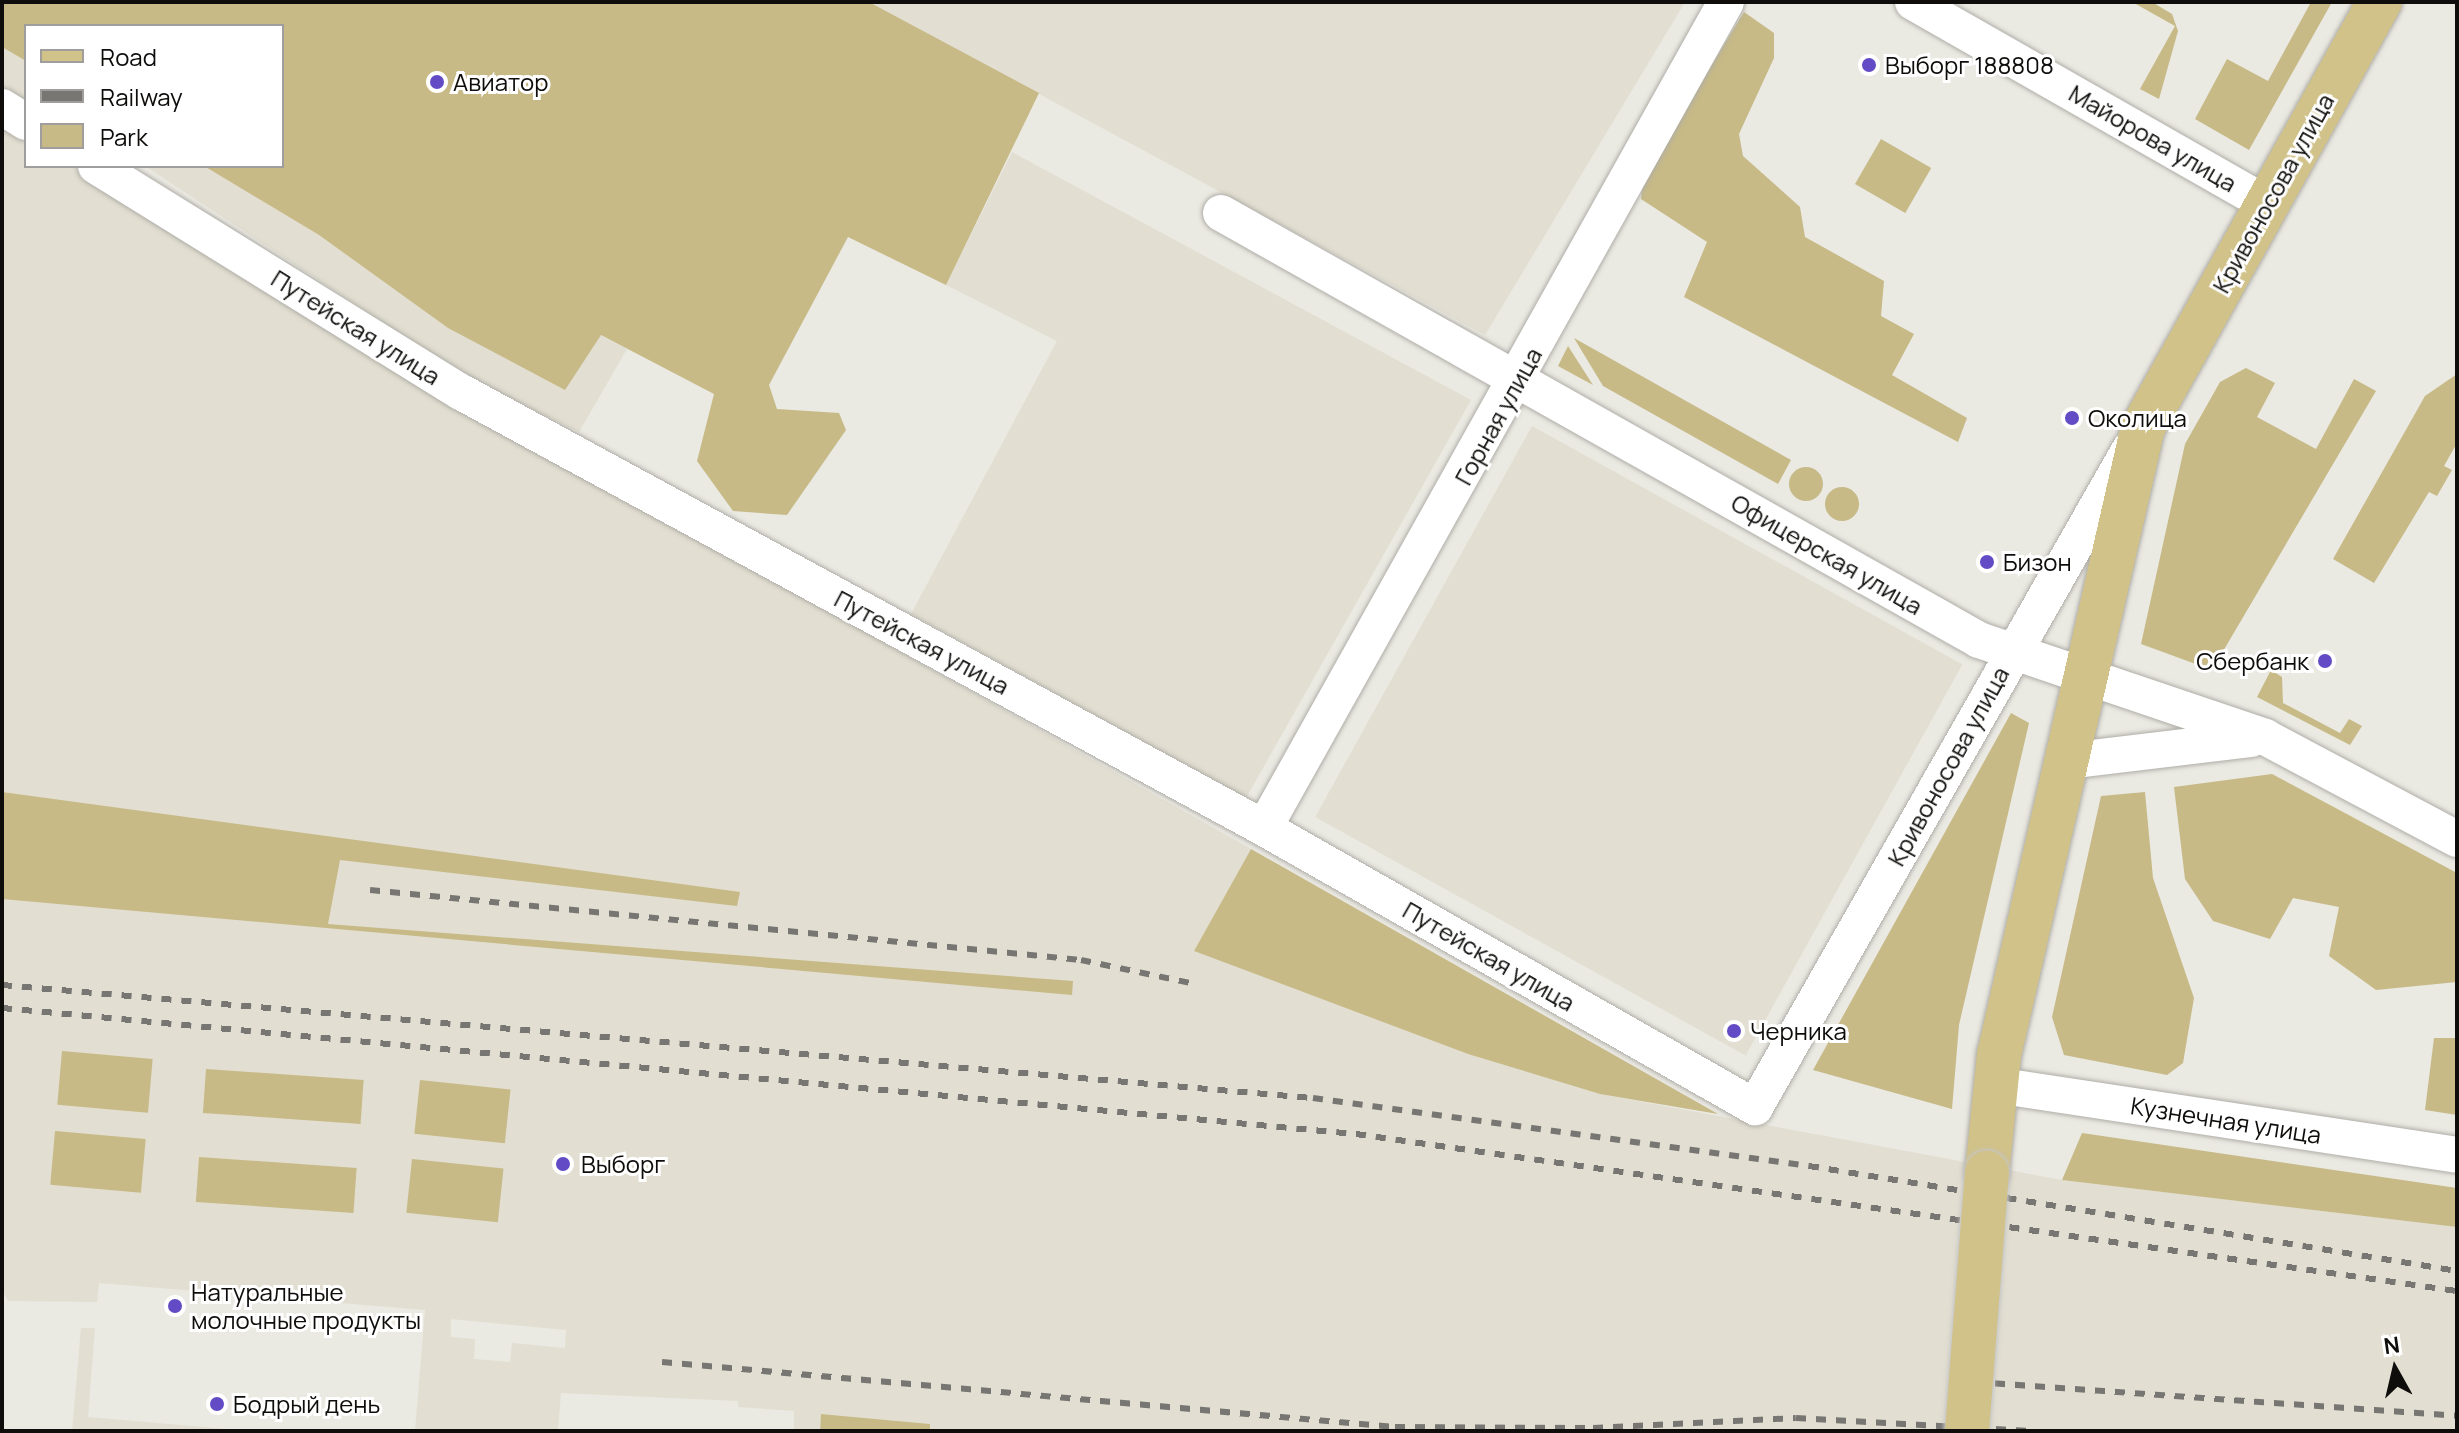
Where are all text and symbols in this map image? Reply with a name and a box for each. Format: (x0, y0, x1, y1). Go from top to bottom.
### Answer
legend (24, 24, 284, 168)
text: Road (100, 40, 157, 73)
place label: Выборг 188808 (1885, 51, 2054, 79)
marker: Выборг 188808 (1860, 56, 1878, 74)
place label: Авиатор (453, 68, 548, 96)
marker: Авиатор (428, 73, 446, 91)
street label: Майорова улица (2064, 78, 2242, 198)
text: Railway (100, 80, 183, 113)
street label: Кривоносова улица (2206, 88, 2340, 298)
text: Park (100, 120, 148, 153)
street label: Путейская улица (266, 264, 446, 390)
street label: Горная улица (1448, 342, 1548, 490)
place label: Околица (2088, 404, 2187, 432)
marker: Околица (2063, 409, 2081, 427)
street label: Офицерская улица (1726, 488, 1928, 620)
place label: Бизон (2003, 548, 2072, 576)
marker: Бизон (1978, 553, 1996, 571)
street label: Путейская улица (830, 584, 1014, 700)
place label: Сбербанк (2196, 647, 2309, 675)
marker: Сбербанк (2316, 652, 2334, 670)
street label: Кривоносова улица (1881, 661, 2015, 871)
street label: Путейская улица (1398, 895, 1580, 1017)
place label: Черника (1750, 1017, 1847, 1045)
marker: Черника (1725, 1022, 1743, 1040)
street label: Кузнечная улица (2129, 1091, 2323, 1149)
place label: Выборг (581, 1150, 665, 1178)
marker: Выборг (552, 1153, 574, 1175)
place label: Натуральные молочные продукты (191, 1278, 421, 1334)
marker: Натуральные молочные продукты (166, 1297, 184, 1315)
north arrow (2355, 1329, 2435, 1409)
text: N (2382, 1329, 2402, 1361)
place label: Бодрый день (233, 1390, 380, 1418)
marker: Бодрый день (208, 1395, 226, 1413)

